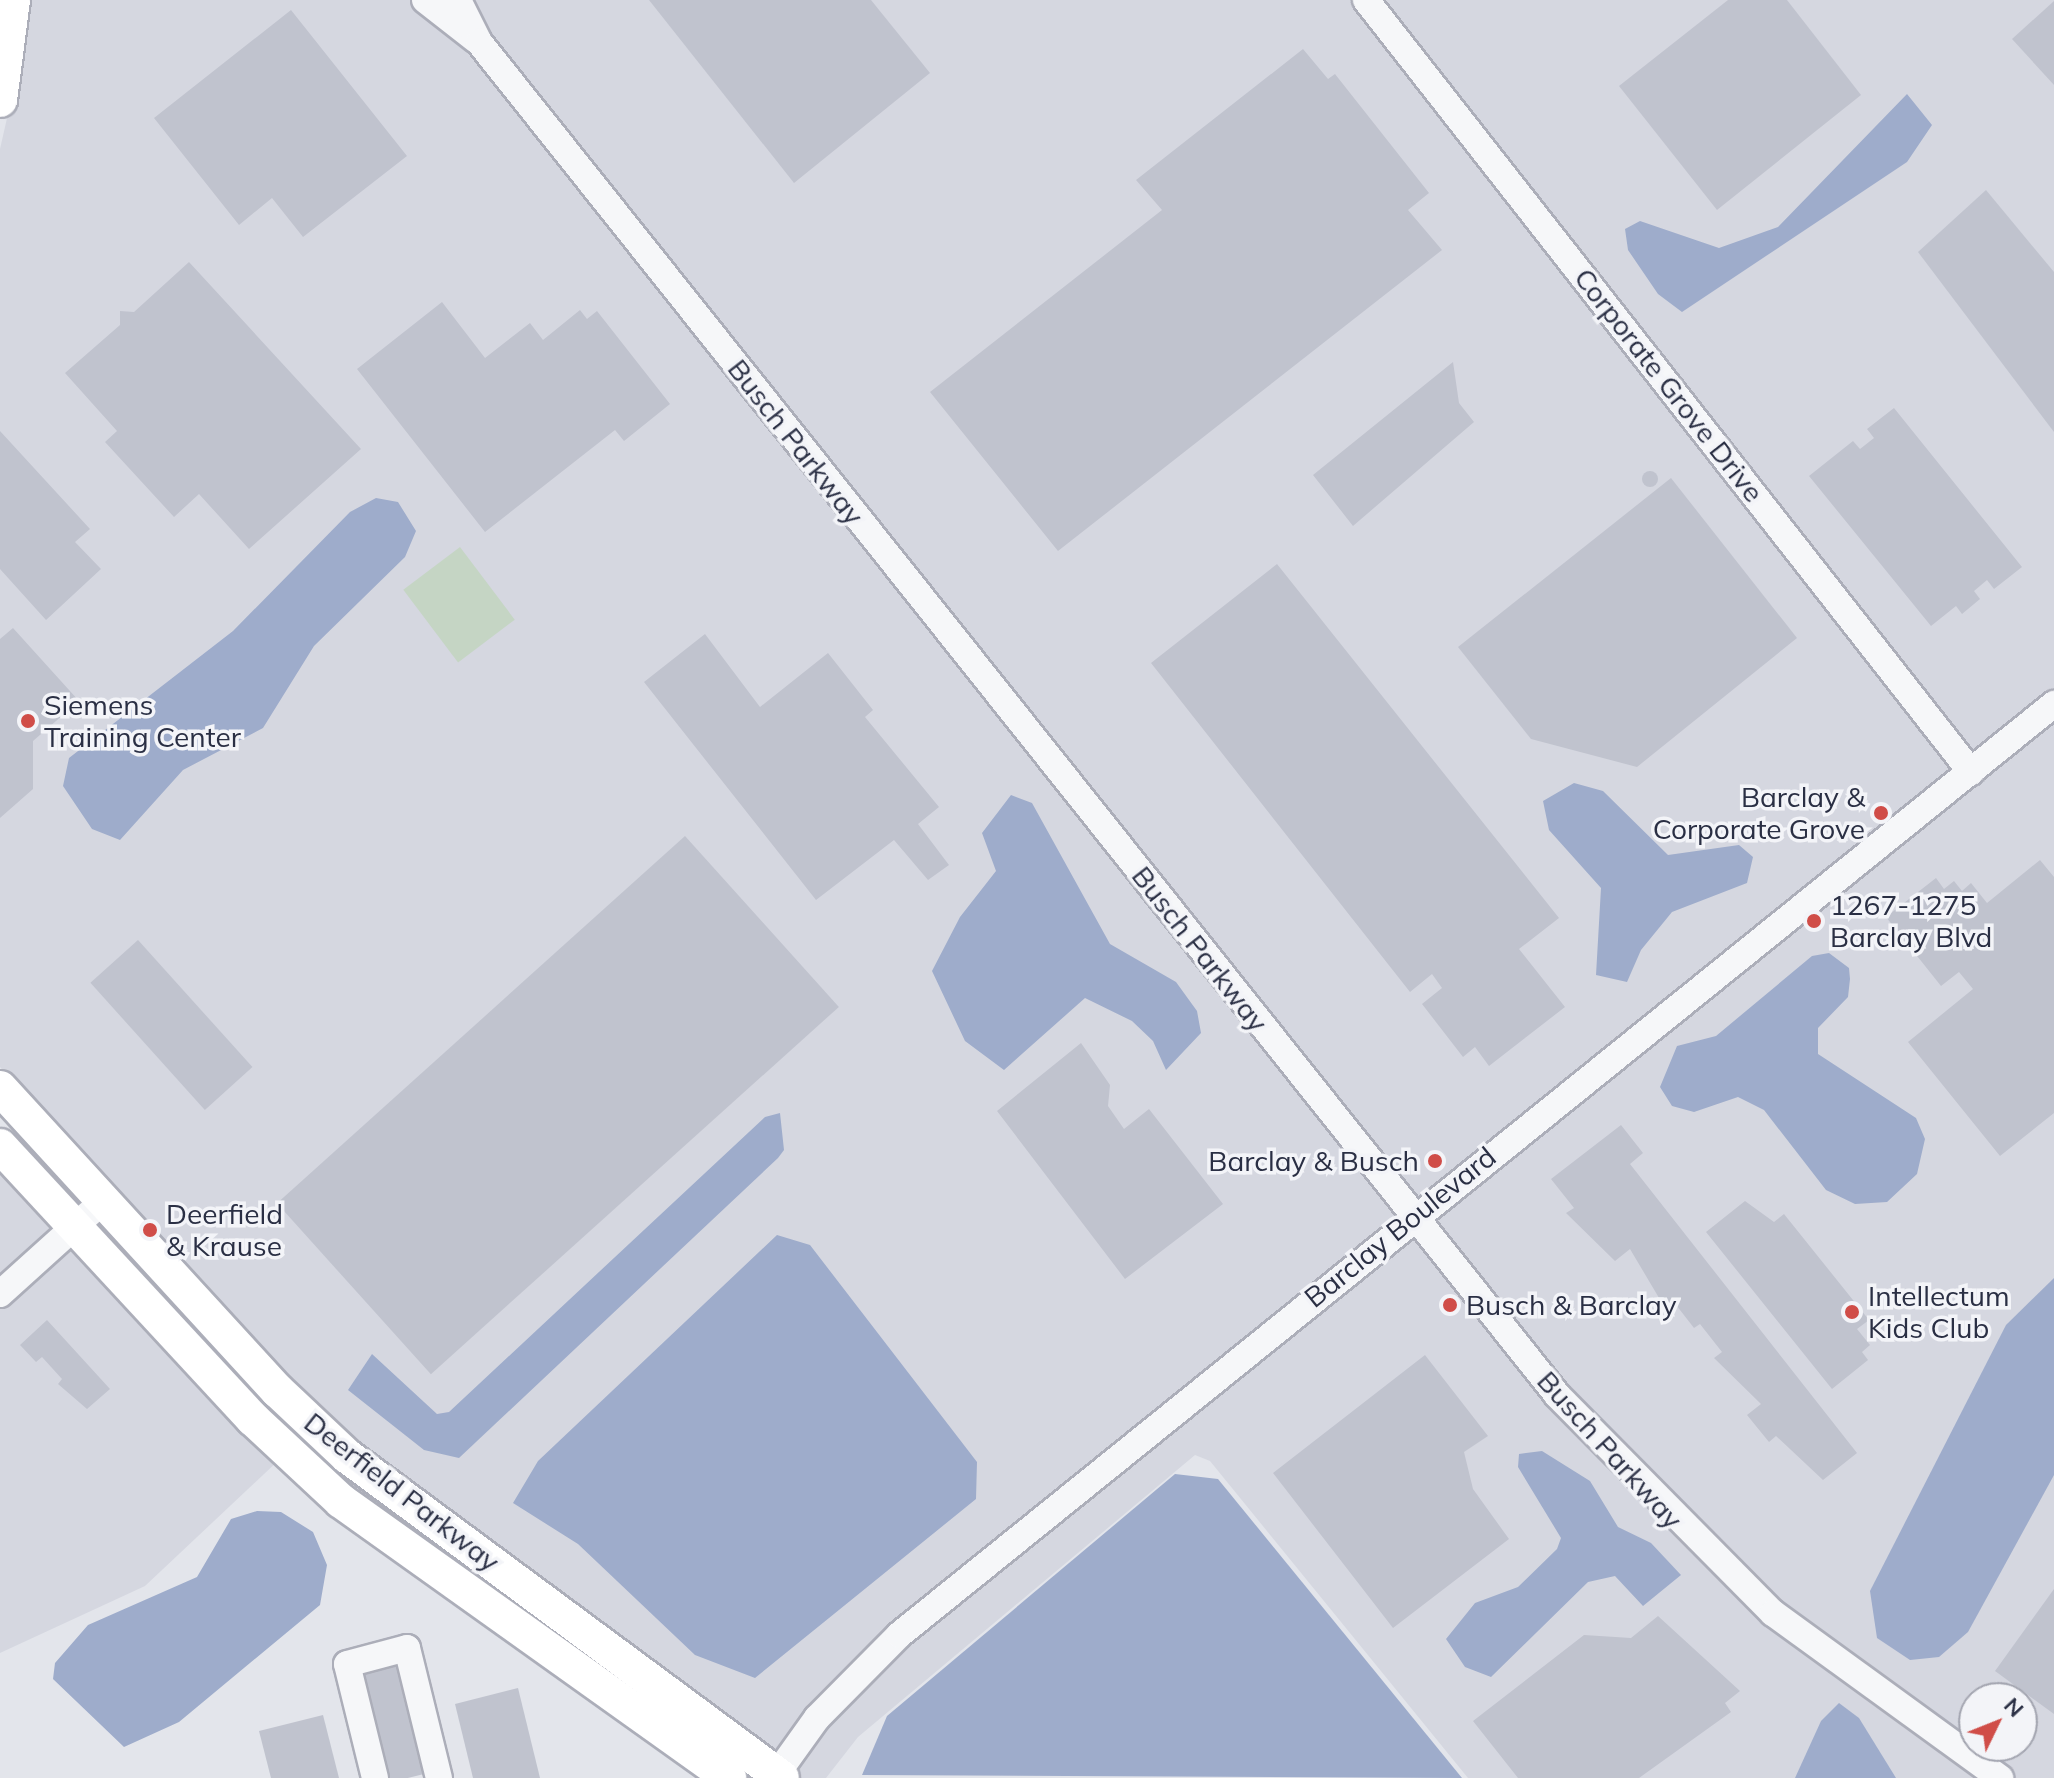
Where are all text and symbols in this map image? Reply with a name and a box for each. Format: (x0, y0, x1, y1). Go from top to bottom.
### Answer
street label: Corporate Grove Drive (1567, 261, 1771, 509)
street label: Busch Parkway (721, 353, 871, 531)
place label: Siemens Training Center (44, 688, 241, 754)
marker: Siemens Training Center (19, 712, 37, 730)
place label: Barclay & Corporate Grove (1653, 780, 1865, 846)
marker: Barclay & Corporate Grove (1872, 804, 1890, 822)
street label: Busch Parkway (1125, 860, 1275, 1038)
place label: 1267-1275 Barclay Blvd (1830, 888, 1992, 954)
marker: 1267-1275 Barclay Blvd (1805, 912, 1823, 930)
street label: Barclay Boulevard (1298, 1140, 1502, 1314)
place label: Barclay & Busch (1208, 1144, 1419, 1178)
marker: Barclay & Busch (1426, 1152, 1444, 1170)
place label: Deerfield & Krause (166, 1197, 283, 1263)
marker: Deerfield & Krause (141, 1221, 159, 1239)
place label: Intellectum Kids Club (1868, 1279, 2010, 1345)
place label: Busch & Barclay (1466, 1288, 1677, 1322)
marker: Busch & Barclay (1441, 1296, 1459, 1314)
marker: Intellectum Kids Club (1843, 1303, 1861, 1321)
street label: Busch Parkway (1530, 1364, 1690, 1536)
street label: Deerfield Parkway (298, 1405, 506, 1579)
north arrow (1958, 1682, 2038, 1762)
text: N (1998, 1691, 2030, 1723)

